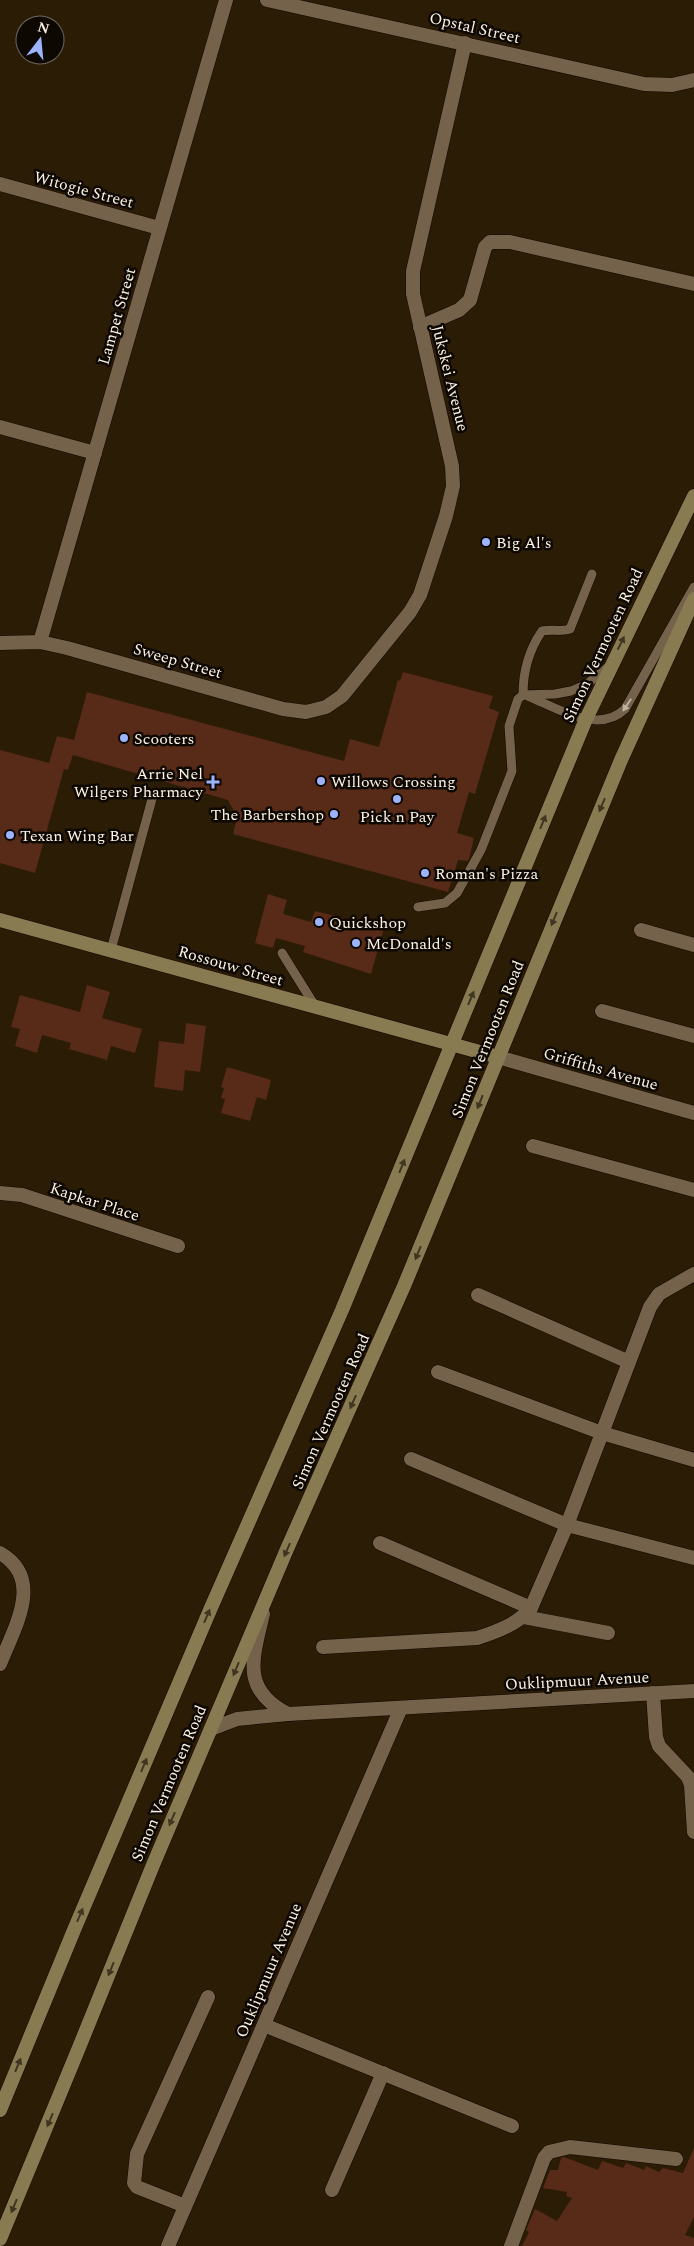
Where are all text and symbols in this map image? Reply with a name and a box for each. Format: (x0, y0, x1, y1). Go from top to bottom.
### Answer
street label: Opstal Street (427, 6, 523, 50)
north arrow (15, 15, 65, 65)
text: N (35, 16, 52, 40)
street label: Witogie Street (31, 165, 137, 215)
street label: Lampet Street (92, 264, 142, 368)
street label: Jukskei Avenue (425, 323, 475, 434)
place label: Big Al's (496, 531, 552, 555)
marker: Big Al's (480, 536, 492, 548)
street label: Simon Vermooten Road (556, 564, 649, 727)
one-way arrow (618, 636, 626, 650)
street label: Sweep Street (130, 637, 225, 685)
one-way arrow (622, 698, 631, 712)
place label: Scooters (134, 727, 195, 751)
marker: Scooters (118, 732, 130, 744)
place label: Arrie Nel Wilgers Pharmacy (74, 762, 204, 804)
place label: Willows Crossing (331, 770, 456, 794)
marker: Willows Crossing (315, 775, 327, 787)
marker: Arrie Nel Wilgers Pharmacy (207, 776, 219, 788)
marker: Pick n Pay (391, 793, 403, 805)
one-way arrow (598, 798, 606, 813)
place label: The Barbershop (210, 803, 324, 827)
place label: Pick n Pay (360, 805, 436, 829)
marker: The Barbershop (328, 808, 340, 820)
one-way arrow (540, 815, 548, 829)
place label: Texan Wing Bar (20, 824, 134, 848)
marker: Texan Wing Bar (4, 829, 16, 841)
place label: Roman's Pizza (435, 862, 539, 886)
marker: Roman's Pizza (419, 867, 431, 879)
place label: Quickshop (329, 911, 406, 935)
one-way arrow (550, 912, 558, 926)
marker: Quickshop (313, 916, 325, 928)
place label: McDonald's (366, 932, 452, 956)
marker: McDonald's (350, 937, 362, 949)
street label: Rossouw Street (175, 939, 287, 993)
street label: Simon Vermooten Road (445, 957, 531, 1122)
one-way arrow (468, 991, 475, 1006)
street label: Griffiths Avenue (541, 1041, 661, 1097)
one-way arrow (475, 1095, 483, 1109)
one-way arrow (398, 1159, 406, 1174)
street label: Kapkar Place (47, 1176, 143, 1228)
one-way arrow (414, 1246, 422, 1260)
street label: Simon Vermooten Road (286, 1330, 376, 1493)
one-way arrow (349, 1395, 357, 1409)
one-way arrow (282, 1543, 290, 1557)
one-way arrow (204, 1609, 212, 1623)
one-way arrow (232, 1662, 240, 1677)
street label: Ouklipmuur Avenue (504, 1665, 650, 1697)
street label: Simon Vermooten Road (125, 1701, 213, 1866)
one-way arrow (140, 1758, 148, 1772)
one-way arrow (168, 1812, 176, 1826)
street label: Ouklipmuur Avenue (230, 1899, 308, 2042)
one-way arrow (76, 1907, 84, 1922)
one-way arrow (107, 1962, 115, 1977)
one-way arrow (15, 2058, 23, 2072)
one-way arrow (45, 2113, 53, 2127)
one-way arrow (9, 2199, 17, 2213)

